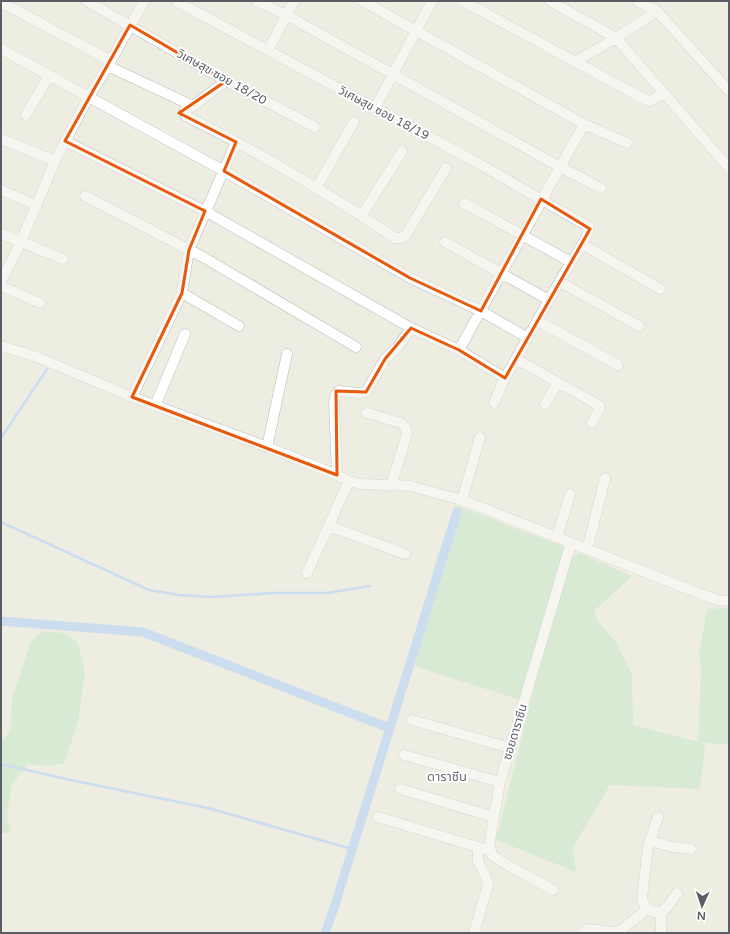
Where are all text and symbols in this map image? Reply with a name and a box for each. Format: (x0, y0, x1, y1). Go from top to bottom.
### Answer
street label: วิเศษสุข ซอย 18/20 (174, 46, 270, 108)
street label: วิเศษสุข ซอย 18/19 (336, 83, 432, 143)
street label: ซอยดาราซีน (500, 702, 530, 762)
district label: ดาราซีน (427, 769, 467, 785)
north arrow (682, 886, 722, 926)
text: N (697, 909, 706, 922)

